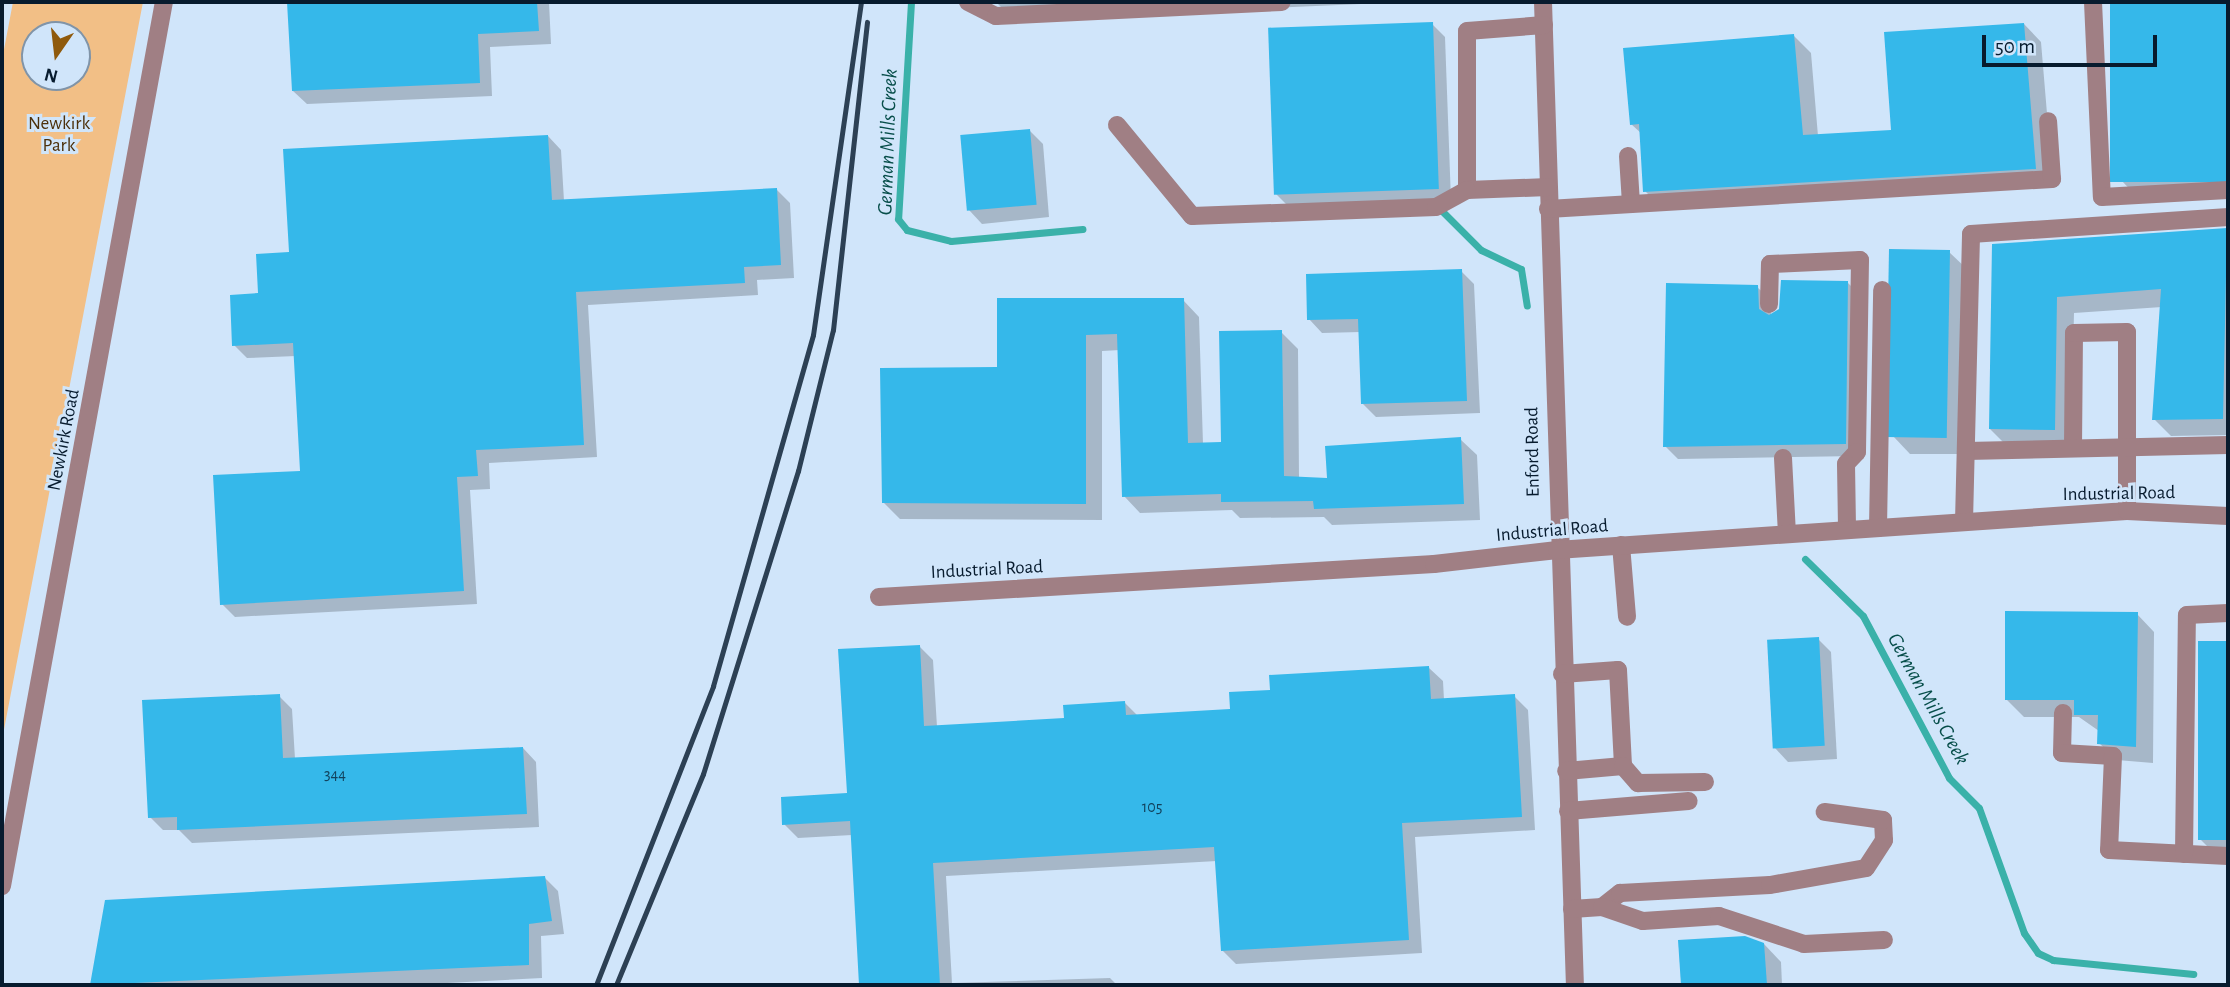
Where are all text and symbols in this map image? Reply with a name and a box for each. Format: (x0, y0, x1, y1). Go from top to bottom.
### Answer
north arrow (21, 21, 91, 91)
scale bar (1985, 21, 2160, 65)
text: 50 m (1995, 36, 2035, 57)
text: N (43, 64, 60, 86)
water label: German Mills Creek (873, 68, 903, 216)
park label: Newkirk Park (28, 113, 90, 157)
street label: Newkirk Road (43, 387, 85, 493)
street label: Enford Road (1521, 407, 1545, 497)
street label: Industrial Road (2063, 482, 2175, 506)
street label: Industrial Road (1495, 515, 1609, 547)
street label: Industrial Road (930, 556, 1044, 584)
water label: German Mills Creek (1881, 629, 1975, 769)
house number: 344 (324, 764, 346, 784)
house number: 105 (1142, 797, 1162, 817)

